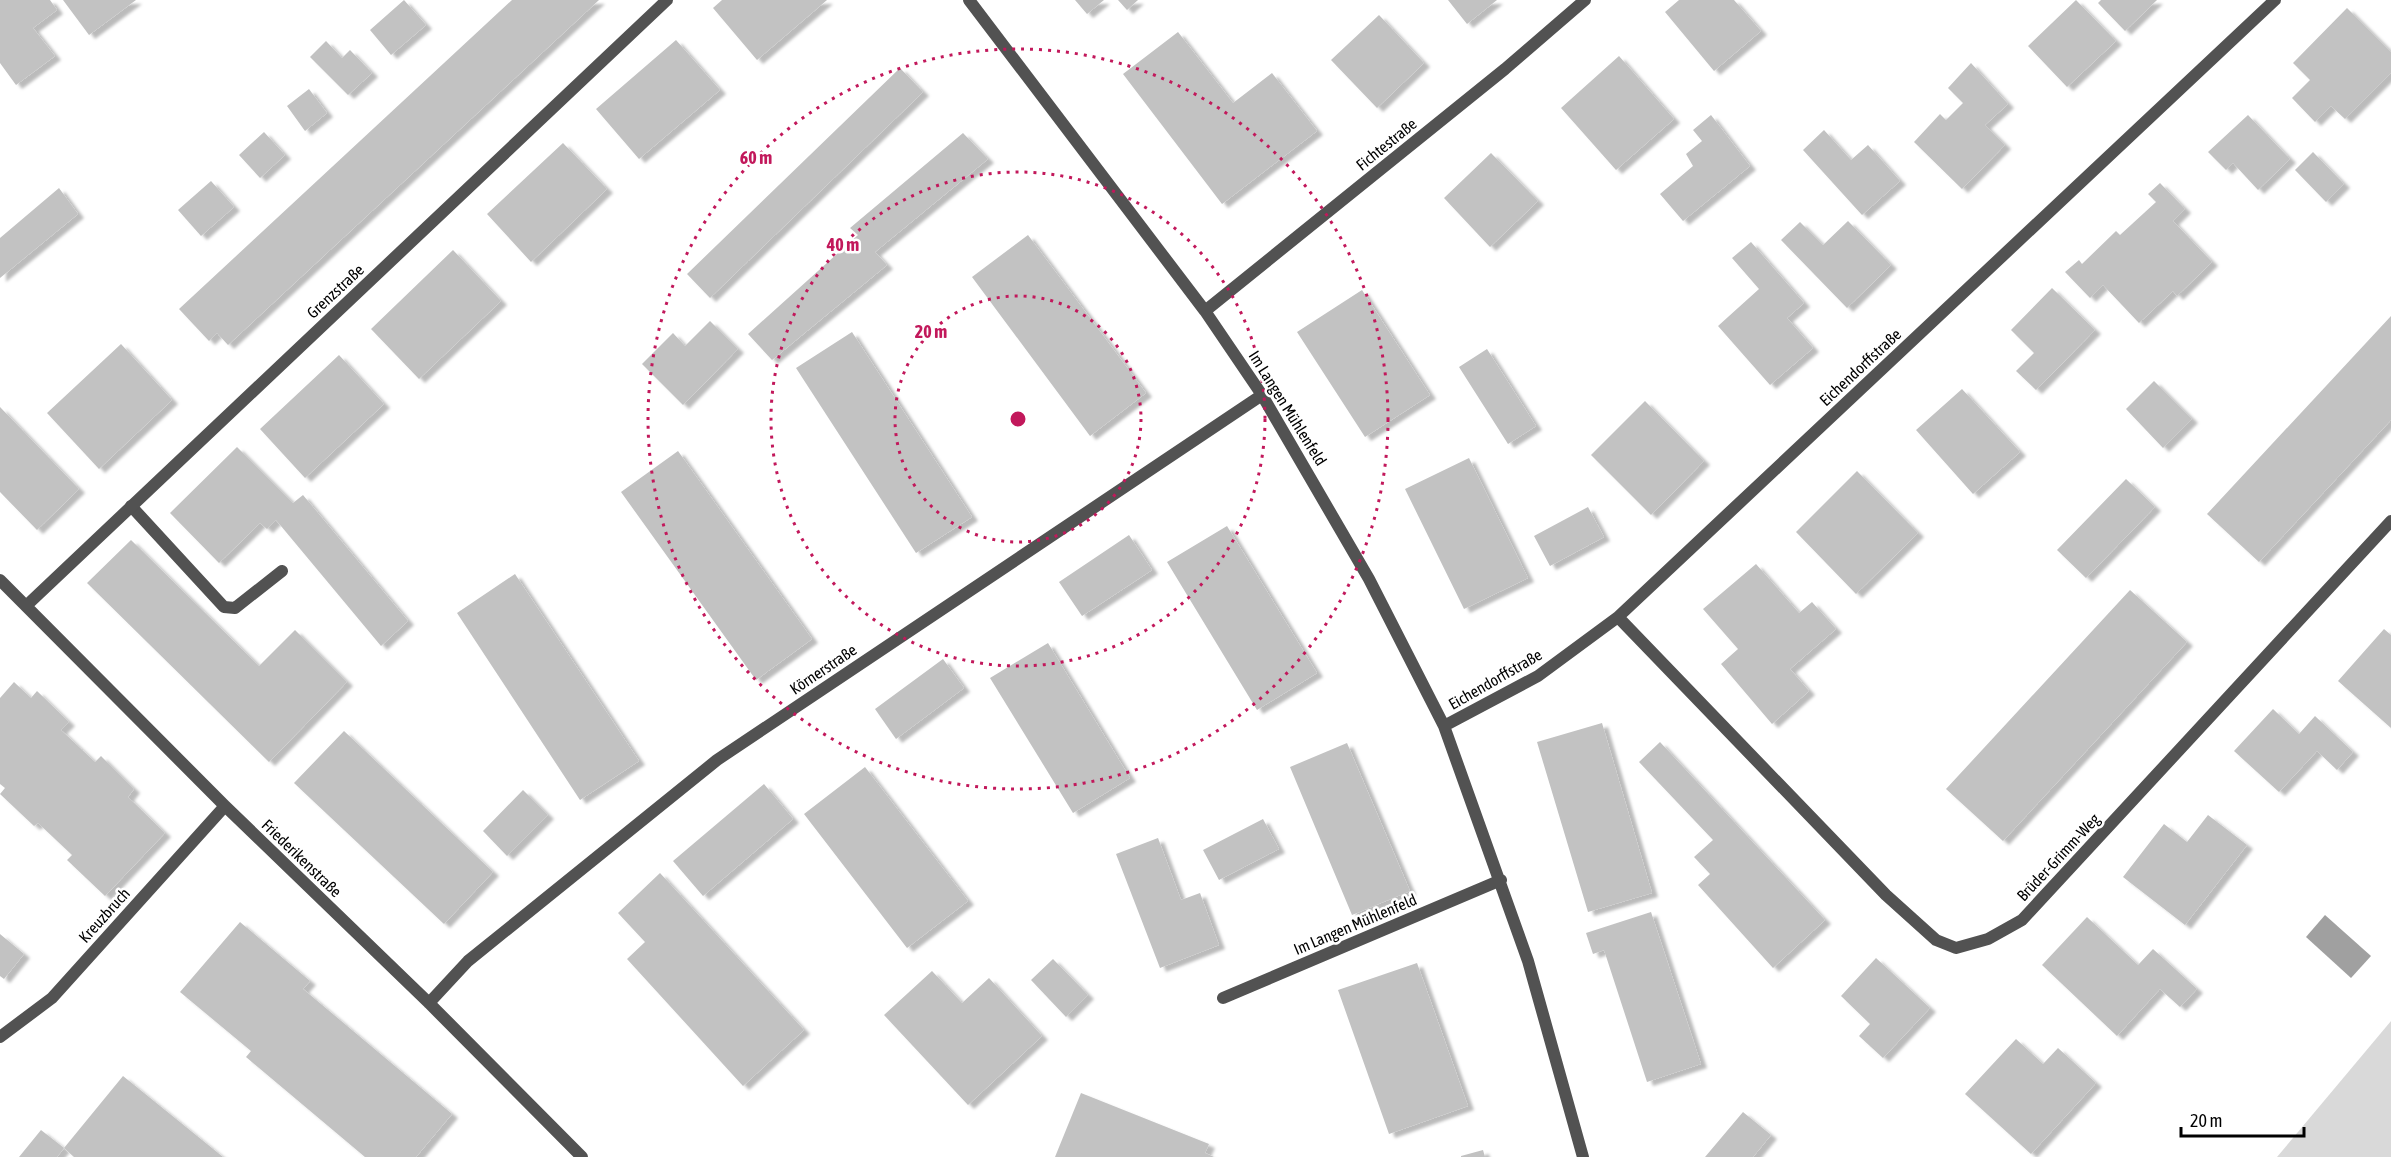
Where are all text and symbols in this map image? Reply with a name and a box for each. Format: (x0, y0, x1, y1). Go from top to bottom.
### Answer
street label: Fichtestraße (1352, 114, 1420, 174)
text: 60 m (740, 147, 772, 168)
text: 40 m (826, 234, 859, 255)
street label: Grenzstraße (303, 260, 367, 322)
text: 20 m (915, 321, 947, 342)
street label: Eichendorffstraße (1816, 325, 1904, 409)
street label: Im Langen Mühlenfeld (1245, 347, 1331, 469)
centre of rings (1008, 409, 1028, 429)
street label: Körnerstraße (786, 640, 860, 698)
street label: Eichendorffstraße (1445, 645, 1545, 713)
street label: Brüder-Grimm-Weg (2013, 810, 2104, 905)
street label: Friederikenstraße (258, 816, 346, 900)
street label: Kreuzbruch (75, 884, 133, 946)
street label: Im Langen Mühlenfeld (1291, 890, 1419, 959)
scale bar (2181, 1100, 2304, 1138)
text: 20 m (2190, 1110, 2222, 1131)

